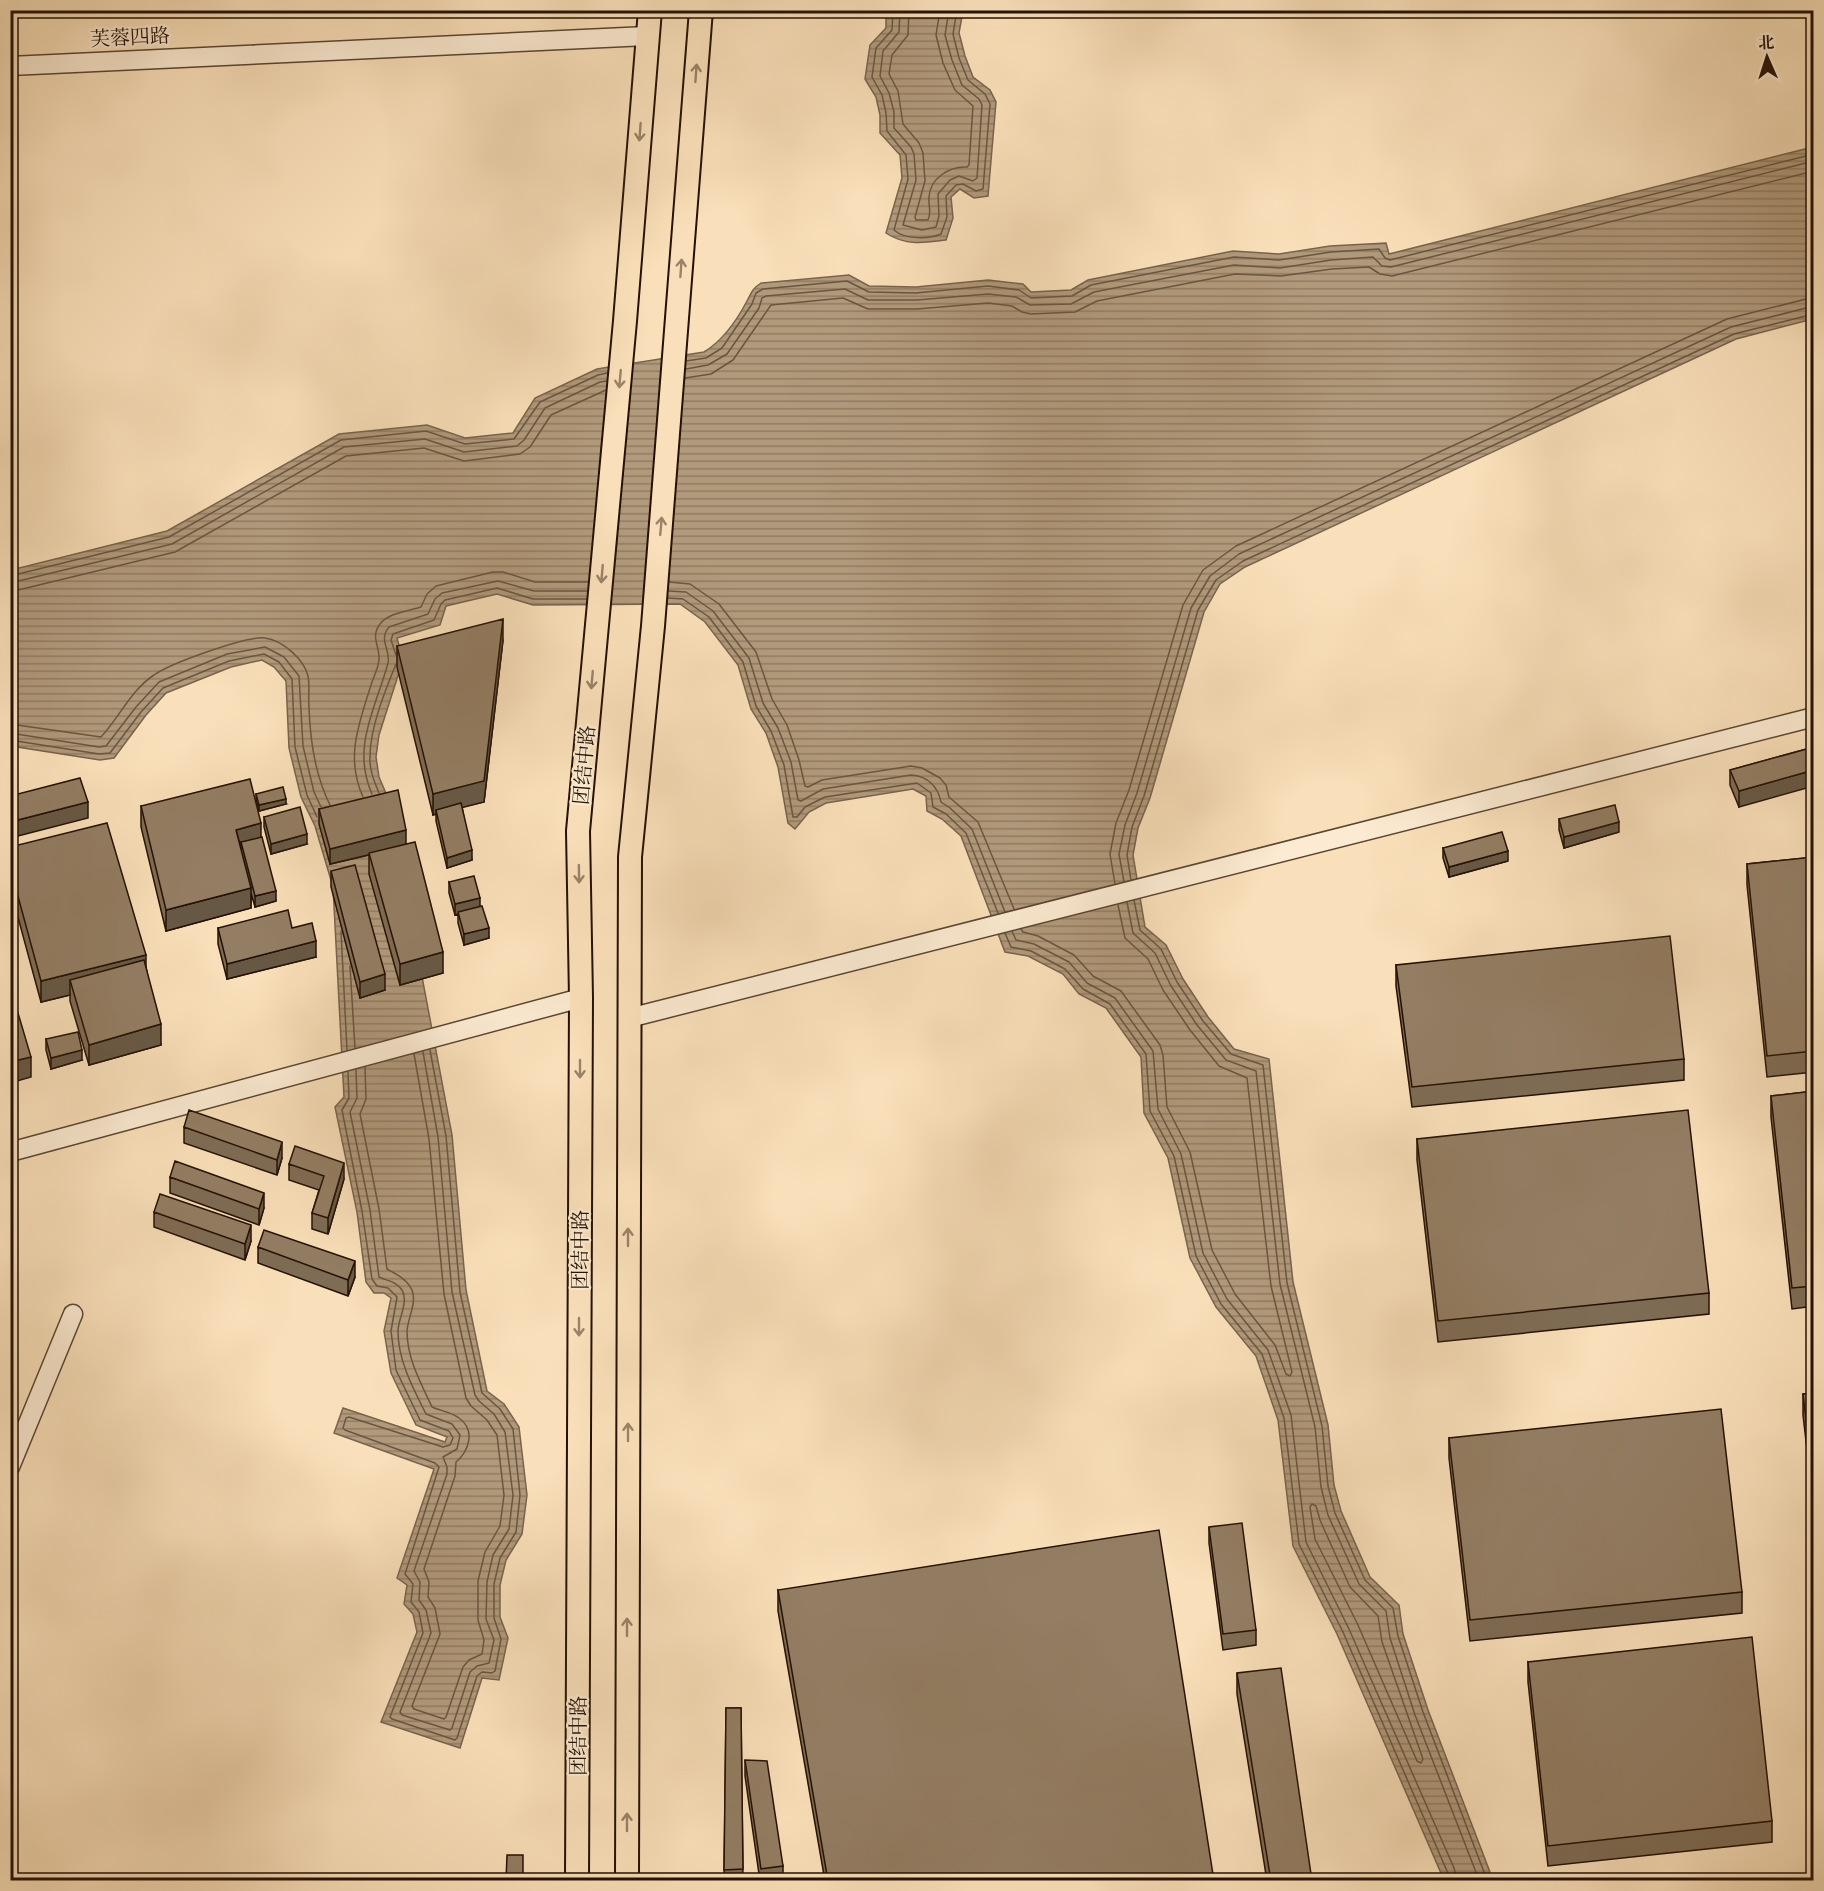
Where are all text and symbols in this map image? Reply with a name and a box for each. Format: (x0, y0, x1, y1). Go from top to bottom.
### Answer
street label: 芙蓉四路 (89, 24, 171, 53)
north arrow (1737, 27, 1797, 87)
text: 北 (1758, 33, 1775, 53)
one-way arrow (691, 64, 702, 84)
one-way arrow (634, 121, 645, 141)
one-way arrow (676, 258, 687, 278)
one-way arrow (614, 369, 625, 389)
one-way arrow (656, 516, 667, 536)
one-way arrow (596, 563, 607, 583)
one-way arrow (586, 669, 597, 689)
street label: 团结中路 (570, 724, 601, 806)
one-way arrow (573, 863, 585, 883)
one-way arrow (574, 1058, 586, 1078)
street label: 团结中路 (569, 1210, 594, 1290)
one-way arrow (623, 1228, 634, 1248)
one-way arrow (573, 1316, 585, 1336)
one-way arrow (622, 1423, 634, 1443)
one-way arrow (621, 1618, 633, 1638)
street label: 团结中路 (567, 1696, 592, 1776)
one-way arrow (621, 1813, 633, 1833)

